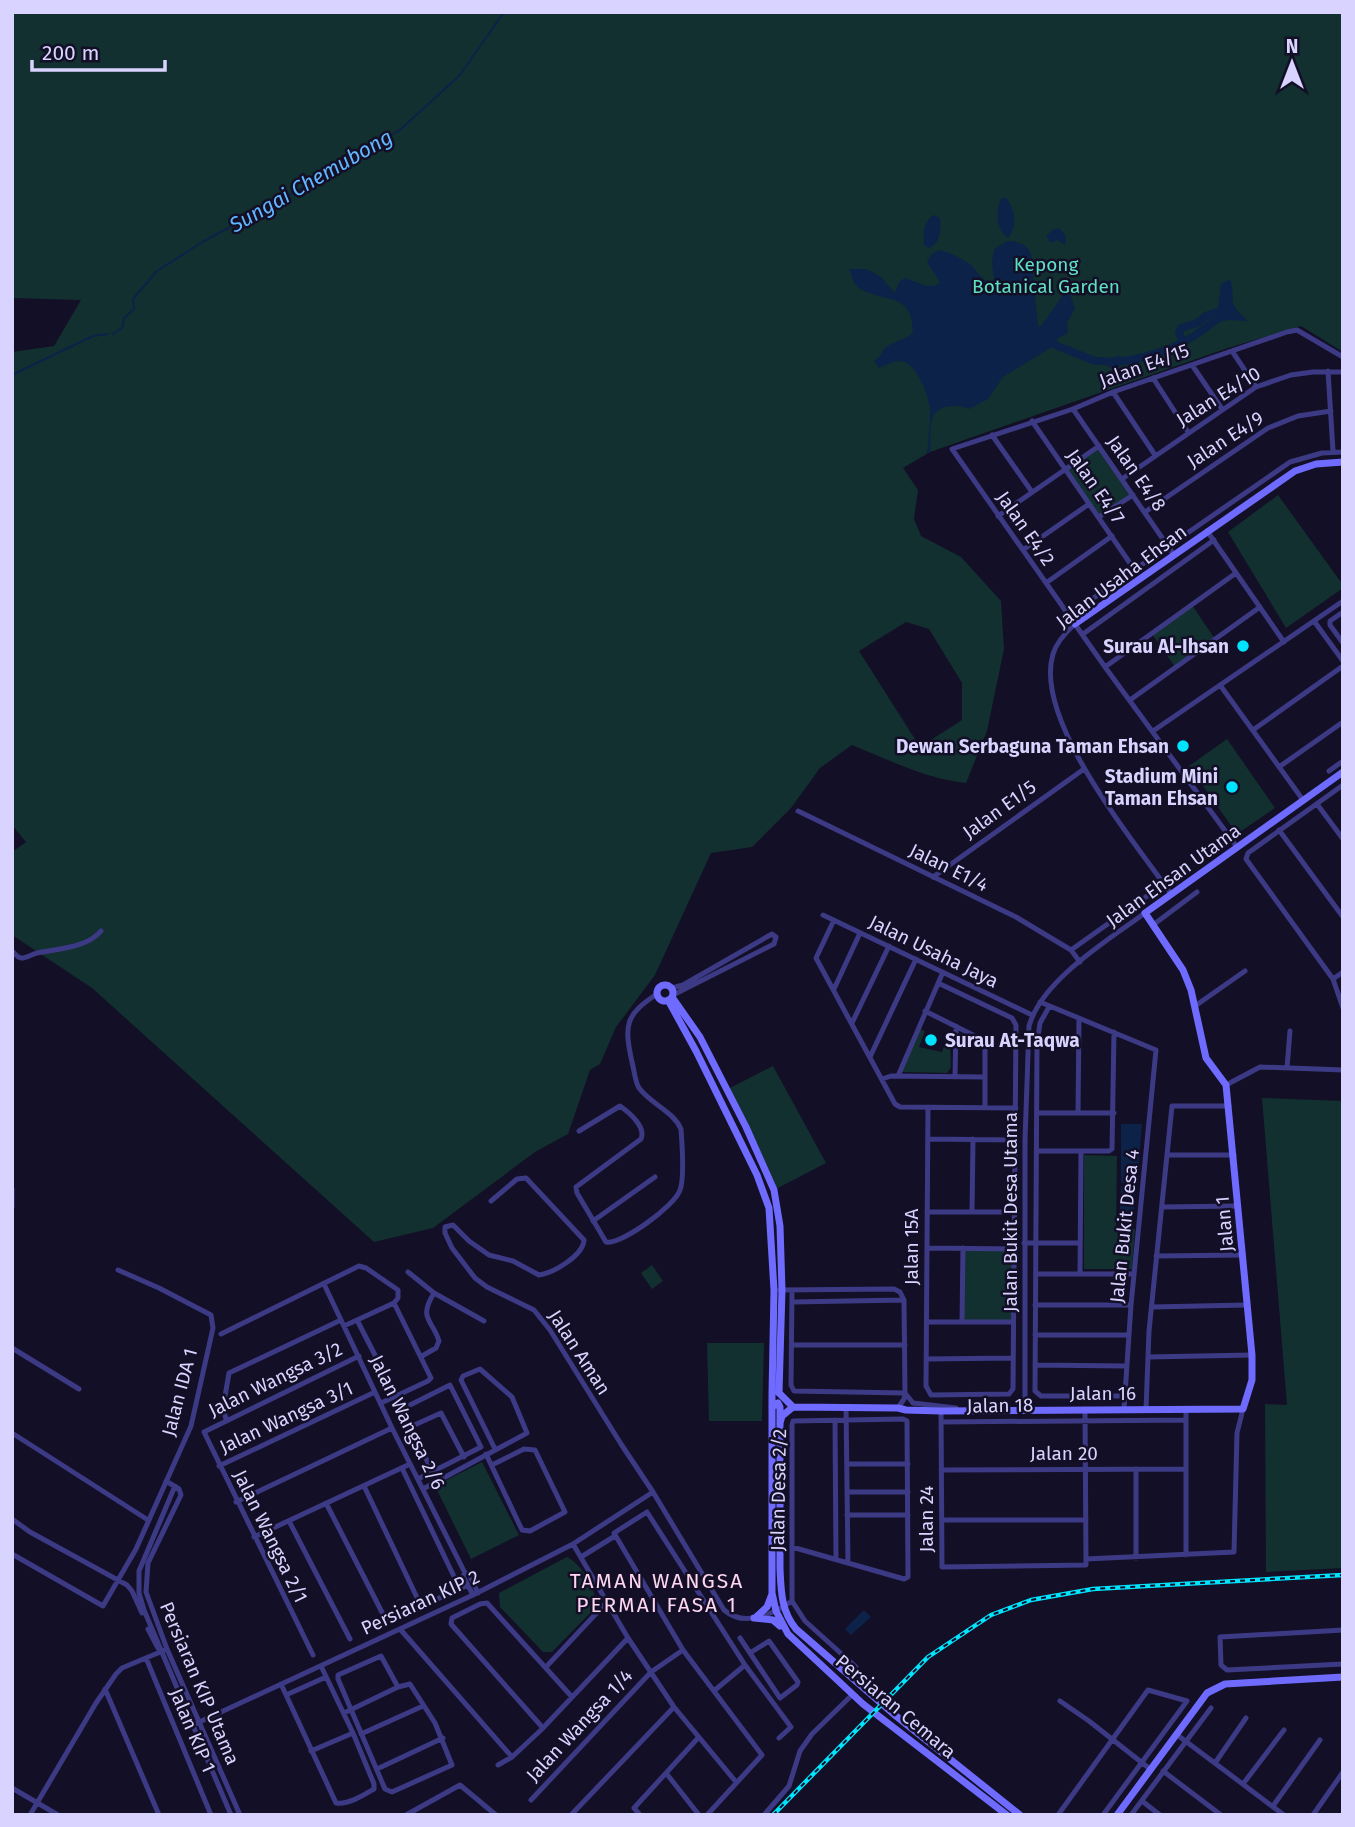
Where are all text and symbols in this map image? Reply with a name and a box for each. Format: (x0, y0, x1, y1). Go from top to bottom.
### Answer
scale bar (32, 28, 164, 72)
north arrow (1257, 28, 1327, 98)
text: N (1286, 35, 1298, 58)
text: 200 m (42, 40, 99, 66)
water label: Sungai Chemubong (224, 124, 397, 239)
park label: Kepong Botanical Garden (972, 253, 1120, 298)
street label: Jalan E4/15 (1096, 339, 1192, 392)
street label: Jalan E4/10 (1172, 362, 1265, 431)
street label: Jalan E4/9 (1183, 406, 1268, 473)
street label: Jalan E4/8 (1102, 431, 1171, 516)
street label: Jalan E4/7 (1062, 445, 1130, 528)
street label: Jalan E4/2 (992, 487, 1060, 570)
street label: Jalan Usaha Ehsan (1052, 520, 1191, 633)
place label: Surau Al-Ihsan (1103, 635, 1229, 658)
marker: Surau Al-Ihsan (1235, 638, 1251, 654)
place label: Dewan Serbaguna Taman Ehsan (896, 735, 1169, 758)
marker: Dewan Serbaguna Taman Ehsan (1175, 738, 1191, 754)
place label: Stadium Mini Taman Ehsan (1105, 765, 1218, 810)
street label: Jalan E1/5 (958, 775, 1040, 844)
marker: Stadium Mini Taman Ehsan (1224, 779, 1240, 795)
street label: Jalan Ehsan Utama (1102, 819, 1245, 932)
street label: Jalan E1/4 (906, 839, 992, 896)
street label: Jalan Usaha Jaya (865, 910, 1002, 993)
place label: Surau At-Taqwa (945, 1029, 1080, 1052)
marker: Surau At-Taqwa (923, 1032, 939, 1048)
street label: Jalan Bukit Desa Utama (999, 1112, 1022, 1312)
street label: Jalan Bukit Desa 4 (1105, 1148, 1144, 1304)
street label: Jalan 1 (1211, 1195, 1238, 1253)
street label: Jalan 15A (900, 1209, 923, 1285)
street label: Jalan Aman (544, 1306, 616, 1399)
street label: Jalan Wangsa 3/2 (205, 1337, 346, 1422)
street label: Jalan IDA 1 (157, 1346, 202, 1438)
street label: Jalan Wangsa 2/6 (365, 1351, 450, 1493)
street label: Jalan Wangsa 3/1 (216, 1377, 357, 1458)
street label: Jalan 16 (1070, 1382, 1136, 1405)
street label: Jalan 18 (967, 1393, 1034, 1418)
street label: Jalan Desa 2/2 (766, 1429, 791, 1551)
street label: Jalan 20 (1030, 1442, 1098, 1465)
street label: Jalan Wangsa 2/1 (229, 1466, 313, 1606)
street label: Jalan 24 (915, 1486, 938, 1552)
street label: Persiaran KIP 2 (357, 1565, 483, 1640)
district label: TAMAN WANGSA PERMAI FASA 1 (570, 1568, 744, 1618)
street label: Persiaran KIP Utama (155, 1598, 244, 1768)
street label: Persiaran Cemara (831, 1649, 960, 1763)
street label: Jalan Wangsa 1/4 (521, 1664, 637, 1786)
street label: Jalan KIP 1 (165, 1685, 221, 1776)

